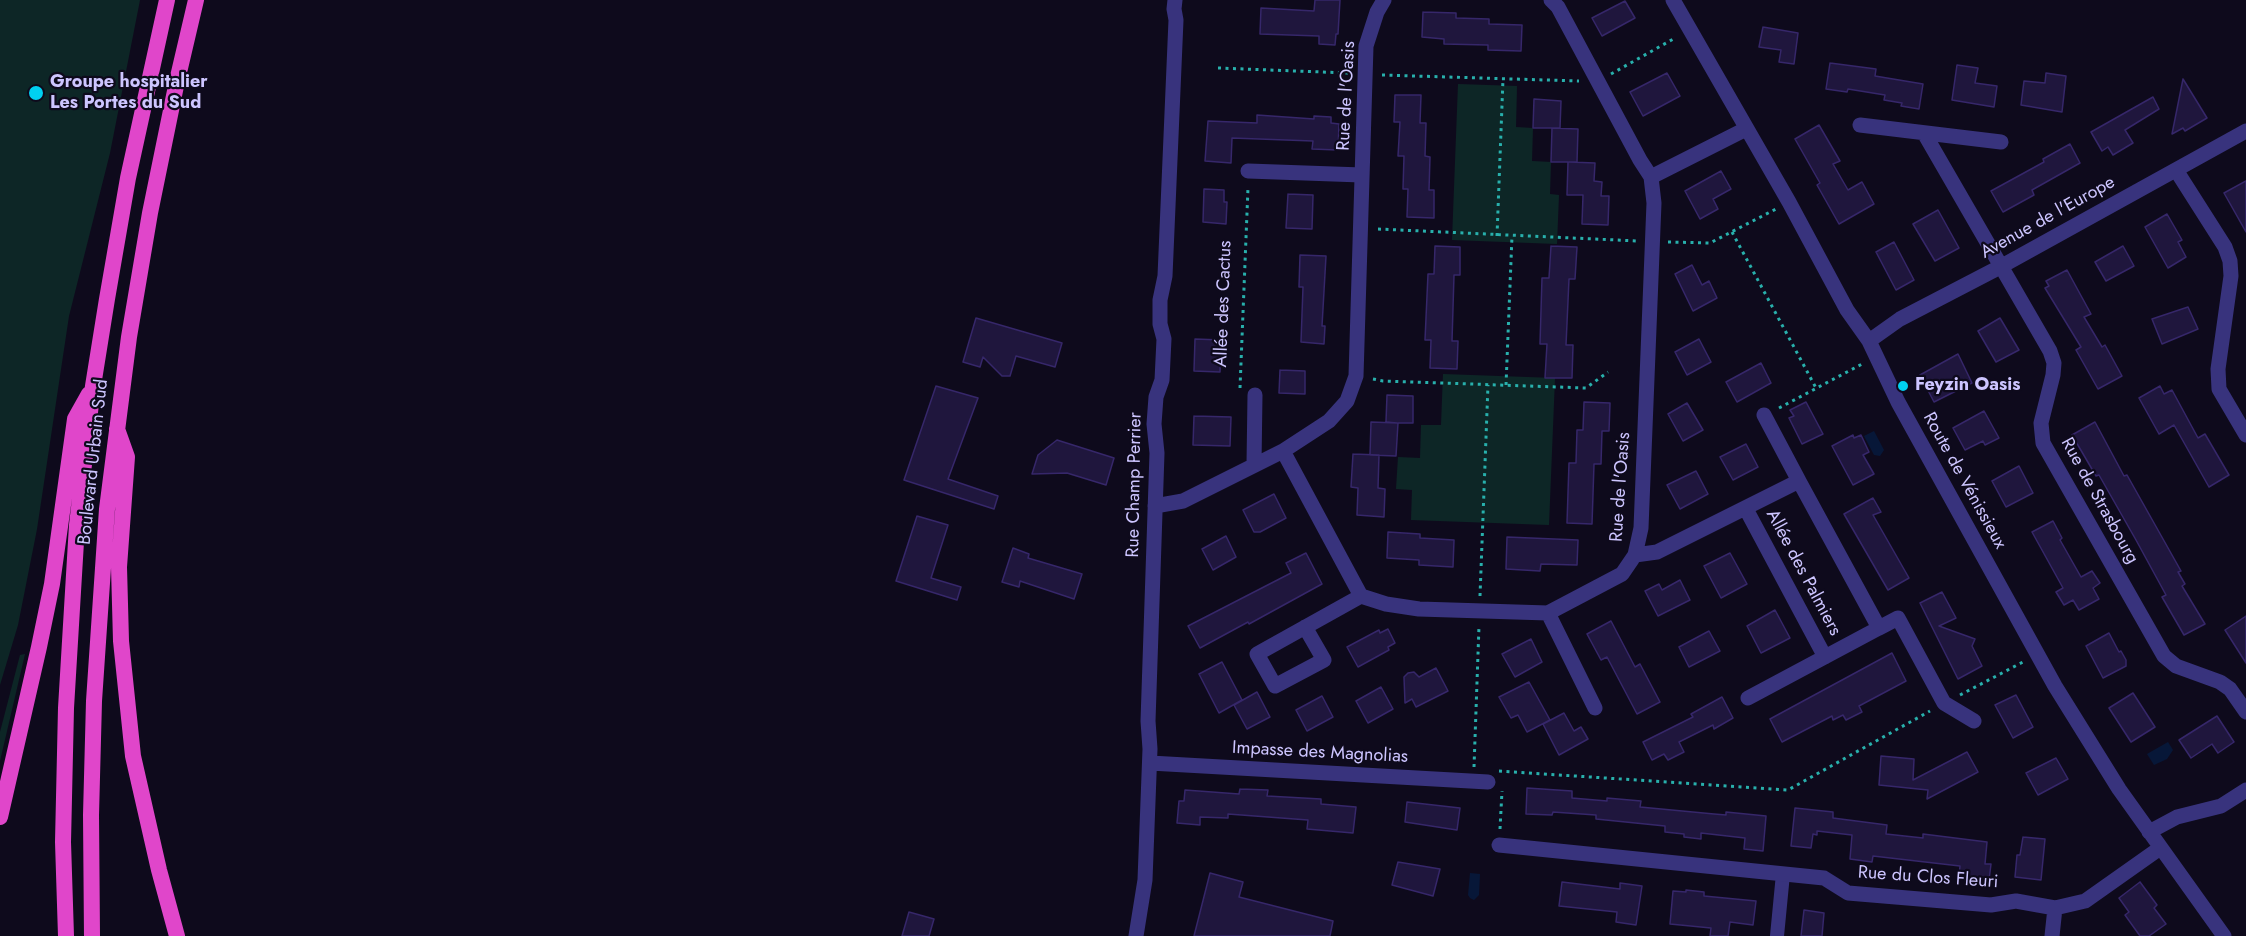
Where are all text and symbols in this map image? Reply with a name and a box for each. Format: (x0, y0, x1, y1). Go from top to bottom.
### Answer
street label: Rue de l'Oasis (1333, 41, 1361, 151)
place label: Groupe hospitalier Les Portes du Sud (50, 72, 208, 115)
marker: Groupe hospitalier Les Portes du Sud (27, 84, 45, 102)
street label: Avenue de l'Europe (1977, 172, 2119, 264)
street label: Allée des Cactus (1211, 240, 1237, 368)
place label: Feyzin Oasis (1915, 375, 2020, 397)
street label: Boulevard Urbain Sud (75, 378, 113, 546)
marker: Feyzin Oasis (1896, 379, 1910, 393)
street label: Route de Vénissieux (1918, 409, 2010, 553)
street label: Rue Champ Perrier (1123, 412, 1147, 558)
street label: Rue de l'Oasis (1606, 431, 1636, 543)
street label: Rue de Strasbourg (2055, 434, 2143, 568)
street label: Allée des Palmiers (1761, 506, 1845, 640)
street label: Impasse des Magnolias (1231, 738, 1409, 768)
street label: Rue du Clos Fleuri (1857, 862, 1999, 894)

